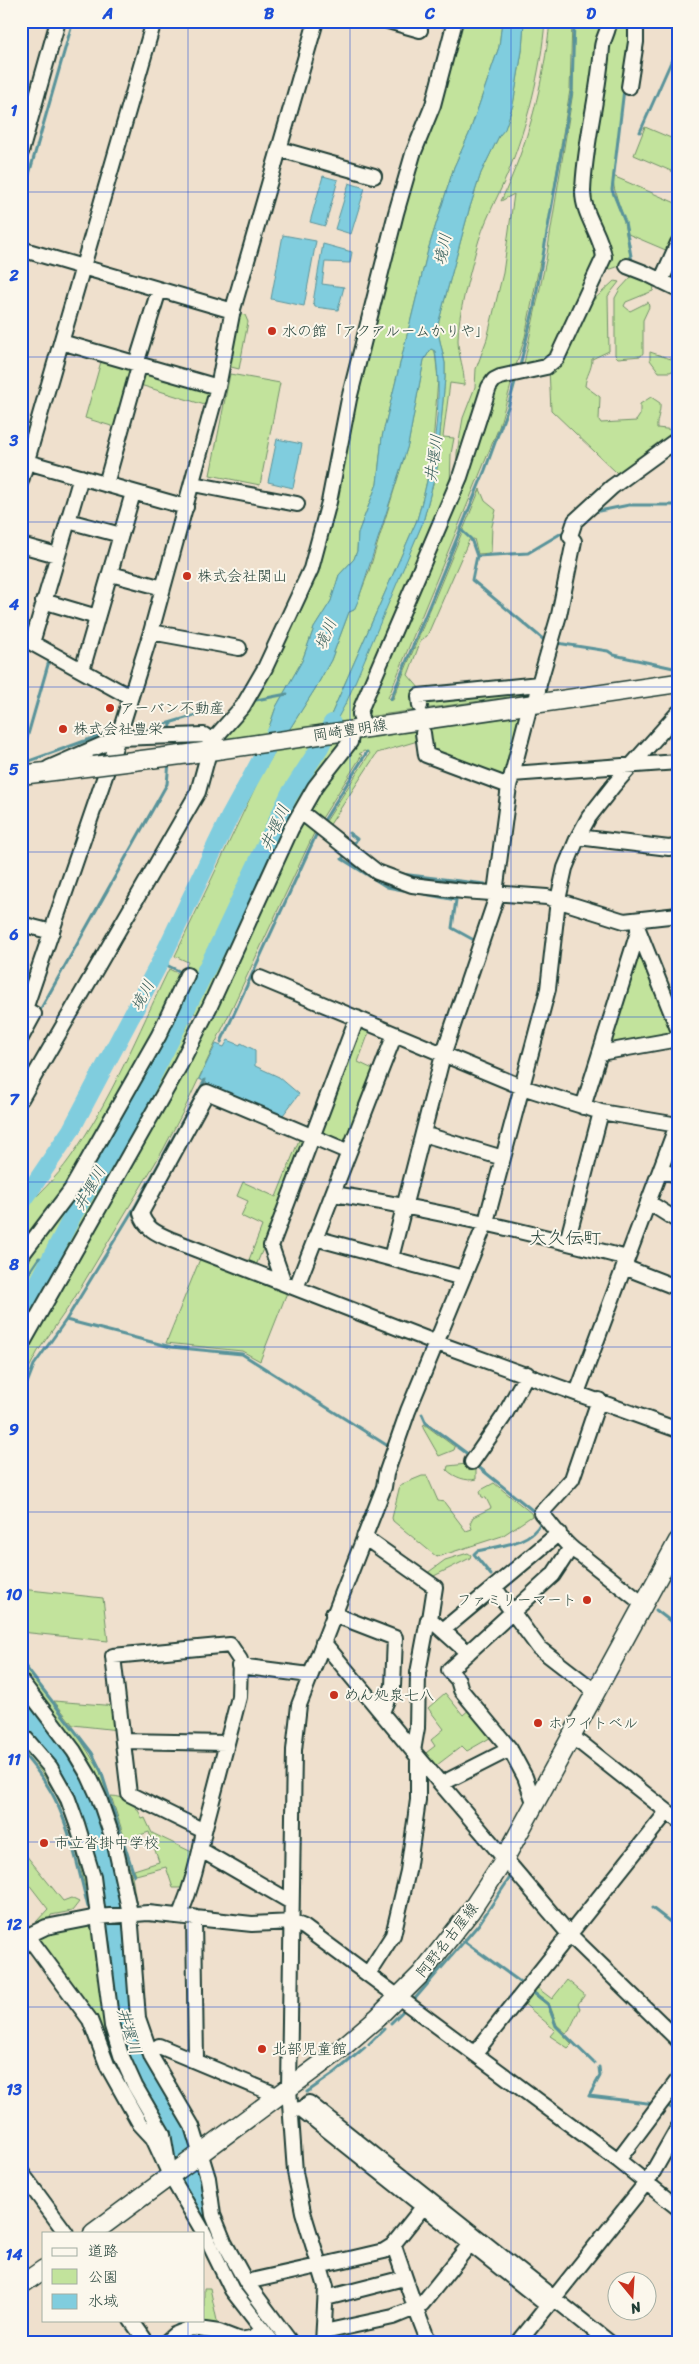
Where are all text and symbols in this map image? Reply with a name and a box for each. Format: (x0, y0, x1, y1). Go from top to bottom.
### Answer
text: A (102, 0, 113, 28)
text: B (264, 0, 275, 28)
text: C (424, 0, 436, 28)
text: D (586, 0, 596, 28)
text: 1 (11, 96, 18, 125)
water label: 境川 (425, 230, 460, 268)
text: 2 (8, 261, 19, 290)
place label: 水の館「アクアルームかりや」 (282, 318, 490, 344)
marker: 水の館「アクアルームかりや」 (266, 325, 278, 337)
text: 3 (9, 426, 19, 455)
water label: 井堰川 (416, 432, 451, 484)
place label: 株式会社関山 (197, 563, 287, 589)
marker: 株式会社関山 (181, 570, 193, 582)
text: 4 (8, 590, 19, 619)
water label: 境川 (306, 614, 345, 655)
place label: アーバン不動産 (120, 695, 224, 721)
marker: アーバン不動産 (104, 702, 116, 714)
street label: 岡崎豊明線 (311, 711, 389, 749)
place label: 株式会社豊栄 (73, 716, 163, 742)
marker: 株式会社豊栄 (57, 723, 69, 735)
text: 5 (9, 755, 19, 784)
water label: 井堰川 (251, 799, 298, 855)
text: 6 (8, 920, 19, 949)
water label: 境川 (122, 974, 163, 1016)
text: 7 (9, 1085, 20, 1114)
water label: 井堰川 (65, 1160, 114, 1216)
district label: 大久伝町 (529, 1222, 601, 1254)
text: 8 (8, 1250, 19, 1279)
text: 9 (9, 1415, 19, 1444)
text: 10 (6, 1580, 22, 1609)
place label: ファミリーマート (457, 1587, 577, 1613)
marker: ファミリーマート (581, 1594, 593, 1606)
place label: めん処泉七八 (344, 1682, 434, 1708)
marker: めん処泉七八 (328, 1689, 340, 1701)
place label: ホワイトベル (548, 1710, 638, 1736)
marker: ホワイトベル (532, 1717, 544, 1729)
text: 11 (7, 1745, 21, 1774)
place label: 市立沓掛中学校 (54, 1830, 159, 1856)
marker: 市立沓掛中学校 (38, 1837, 50, 1849)
street label: 阿野名古屋線 (409, 1897, 485, 1983)
text: 12 (6, 1910, 23, 1939)
water label: 井堰川 (109, 2004, 150, 2058)
place label: 北部児童館 (272, 2036, 347, 2062)
marker: 北部児童館 (256, 2043, 268, 2055)
text: 13 (6, 2075, 22, 2104)
legend (42, 2232, 205, 2322)
text: 道路 (88, 2238, 118, 2264)
text: 14 (6, 2240, 22, 2269)
text: 公園 (88, 2264, 118, 2290)
north arrow (606, 2272, 656, 2322)
text: 水域 (88, 2288, 118, 2314)
text: N (627, 2294, 645, 2321)

